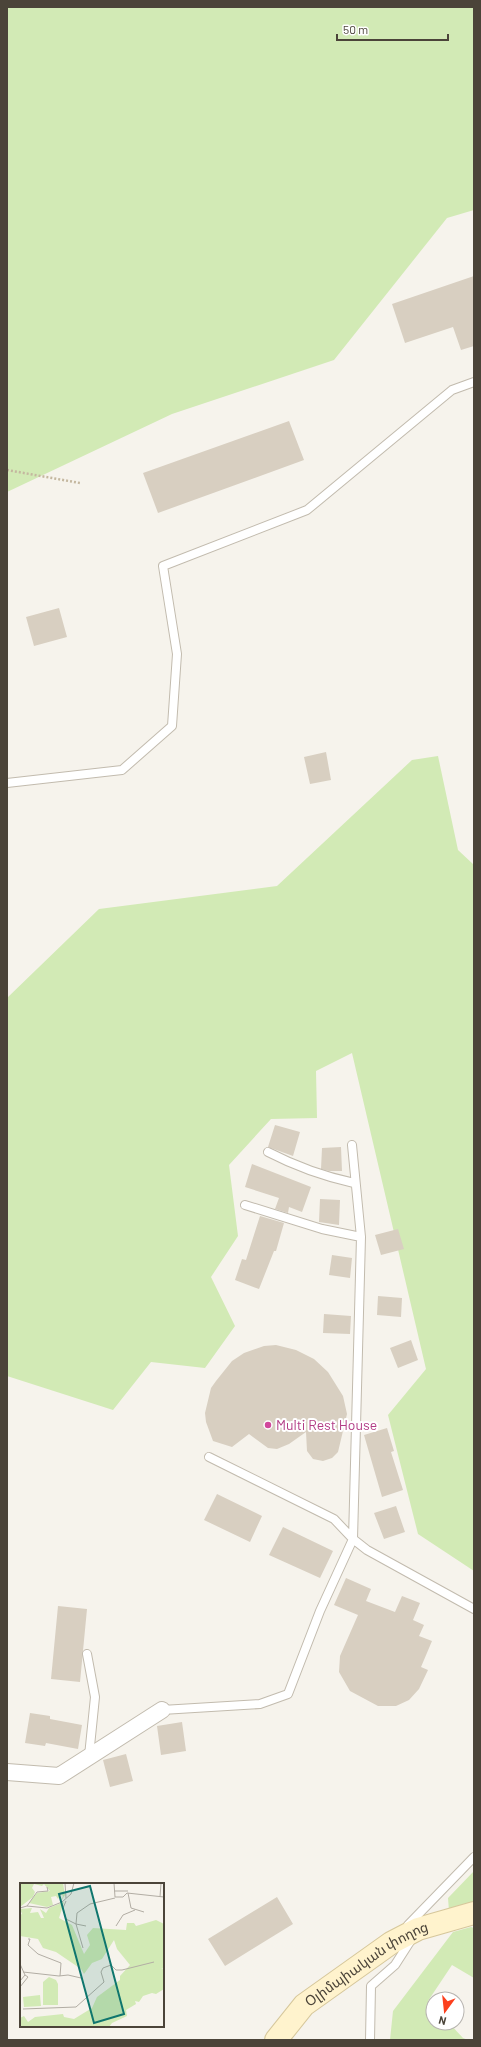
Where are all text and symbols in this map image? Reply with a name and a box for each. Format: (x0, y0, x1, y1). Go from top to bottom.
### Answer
scale bar (337, 16, 448, 42)
text: 50 m (343, 22, 368, 36)
place label: Multi Rest House (276, 1416, 377, 1433)
marker: Multi Rest House (263, 1420, 273, 1430)
inset map (20, 1883, 164, 2027)
street label: Օլիմպիական փողոց (301, 1918, 430, 2010)
north arrow (425, 1991, 465, 2031)
text: N (437, 2014, 448, 2028)

